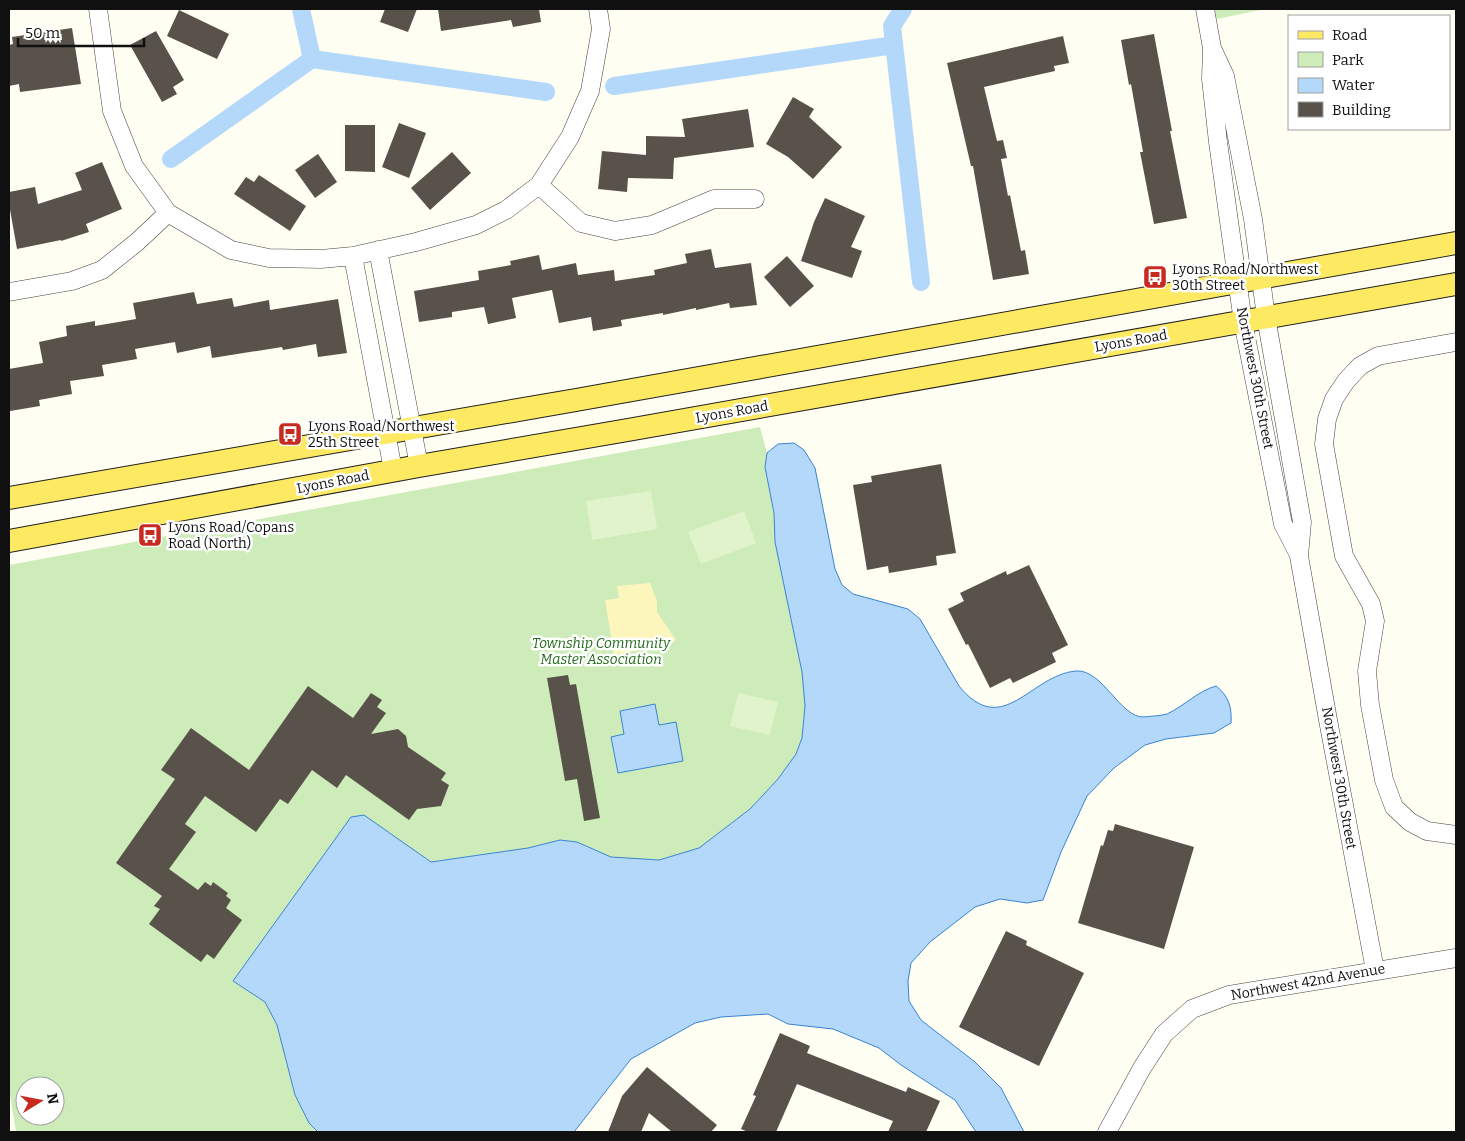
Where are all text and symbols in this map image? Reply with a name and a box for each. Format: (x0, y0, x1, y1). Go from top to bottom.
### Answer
scale bar (18, 15, 144, 47)
legend (1288, 15, 1450, 130)
text: 50 m (25, 24, 61, 42)
text: Road (1332, 26, 1367, 44)
text: Park (1332, 51, 1364, 69)
text: Water (1332, 76, 1375, 94)
text: Building (1332, 101, 1391, 119)
place label: Lyons Road/Northwest 30th Street (1172, 261, 1319, 294)
bus stop icon: Lyons Road/Northwest 30th Street (1142, 264, 1168, 290)
street label: Northwest 30th Street (1233, 305, 1277, 451)
street label: Lyons Road (1093, 326, 1169, 356)
street label: Lyons Road (694, 397, 770, 427)
place label: Lyons Road/Northwest 25th Street (308, 418, 455, 451)
bus stop icon: Lyons Road/Northwest 25th Street (277, 421, 303, 447)
street label: Lyons Road (295, 467, 371, 497)
place label: Lyons Road/Copans Road (North) (168, 519, 294, 552)
bus stop icon: Lyons Road/Copans Road (North) (137, 522, 163, 548)
park label: Township Community Master Association (532, 635, 671, 668)
street label: Northwest 30th Street (1318, 705, 1360, 851)
street label: Northwest 42nd Avenue (1229, 960, 1387, 1004)
north arrow (15, 1076, 65, 1126)
text: N (43, 1092, 62, 1106)

